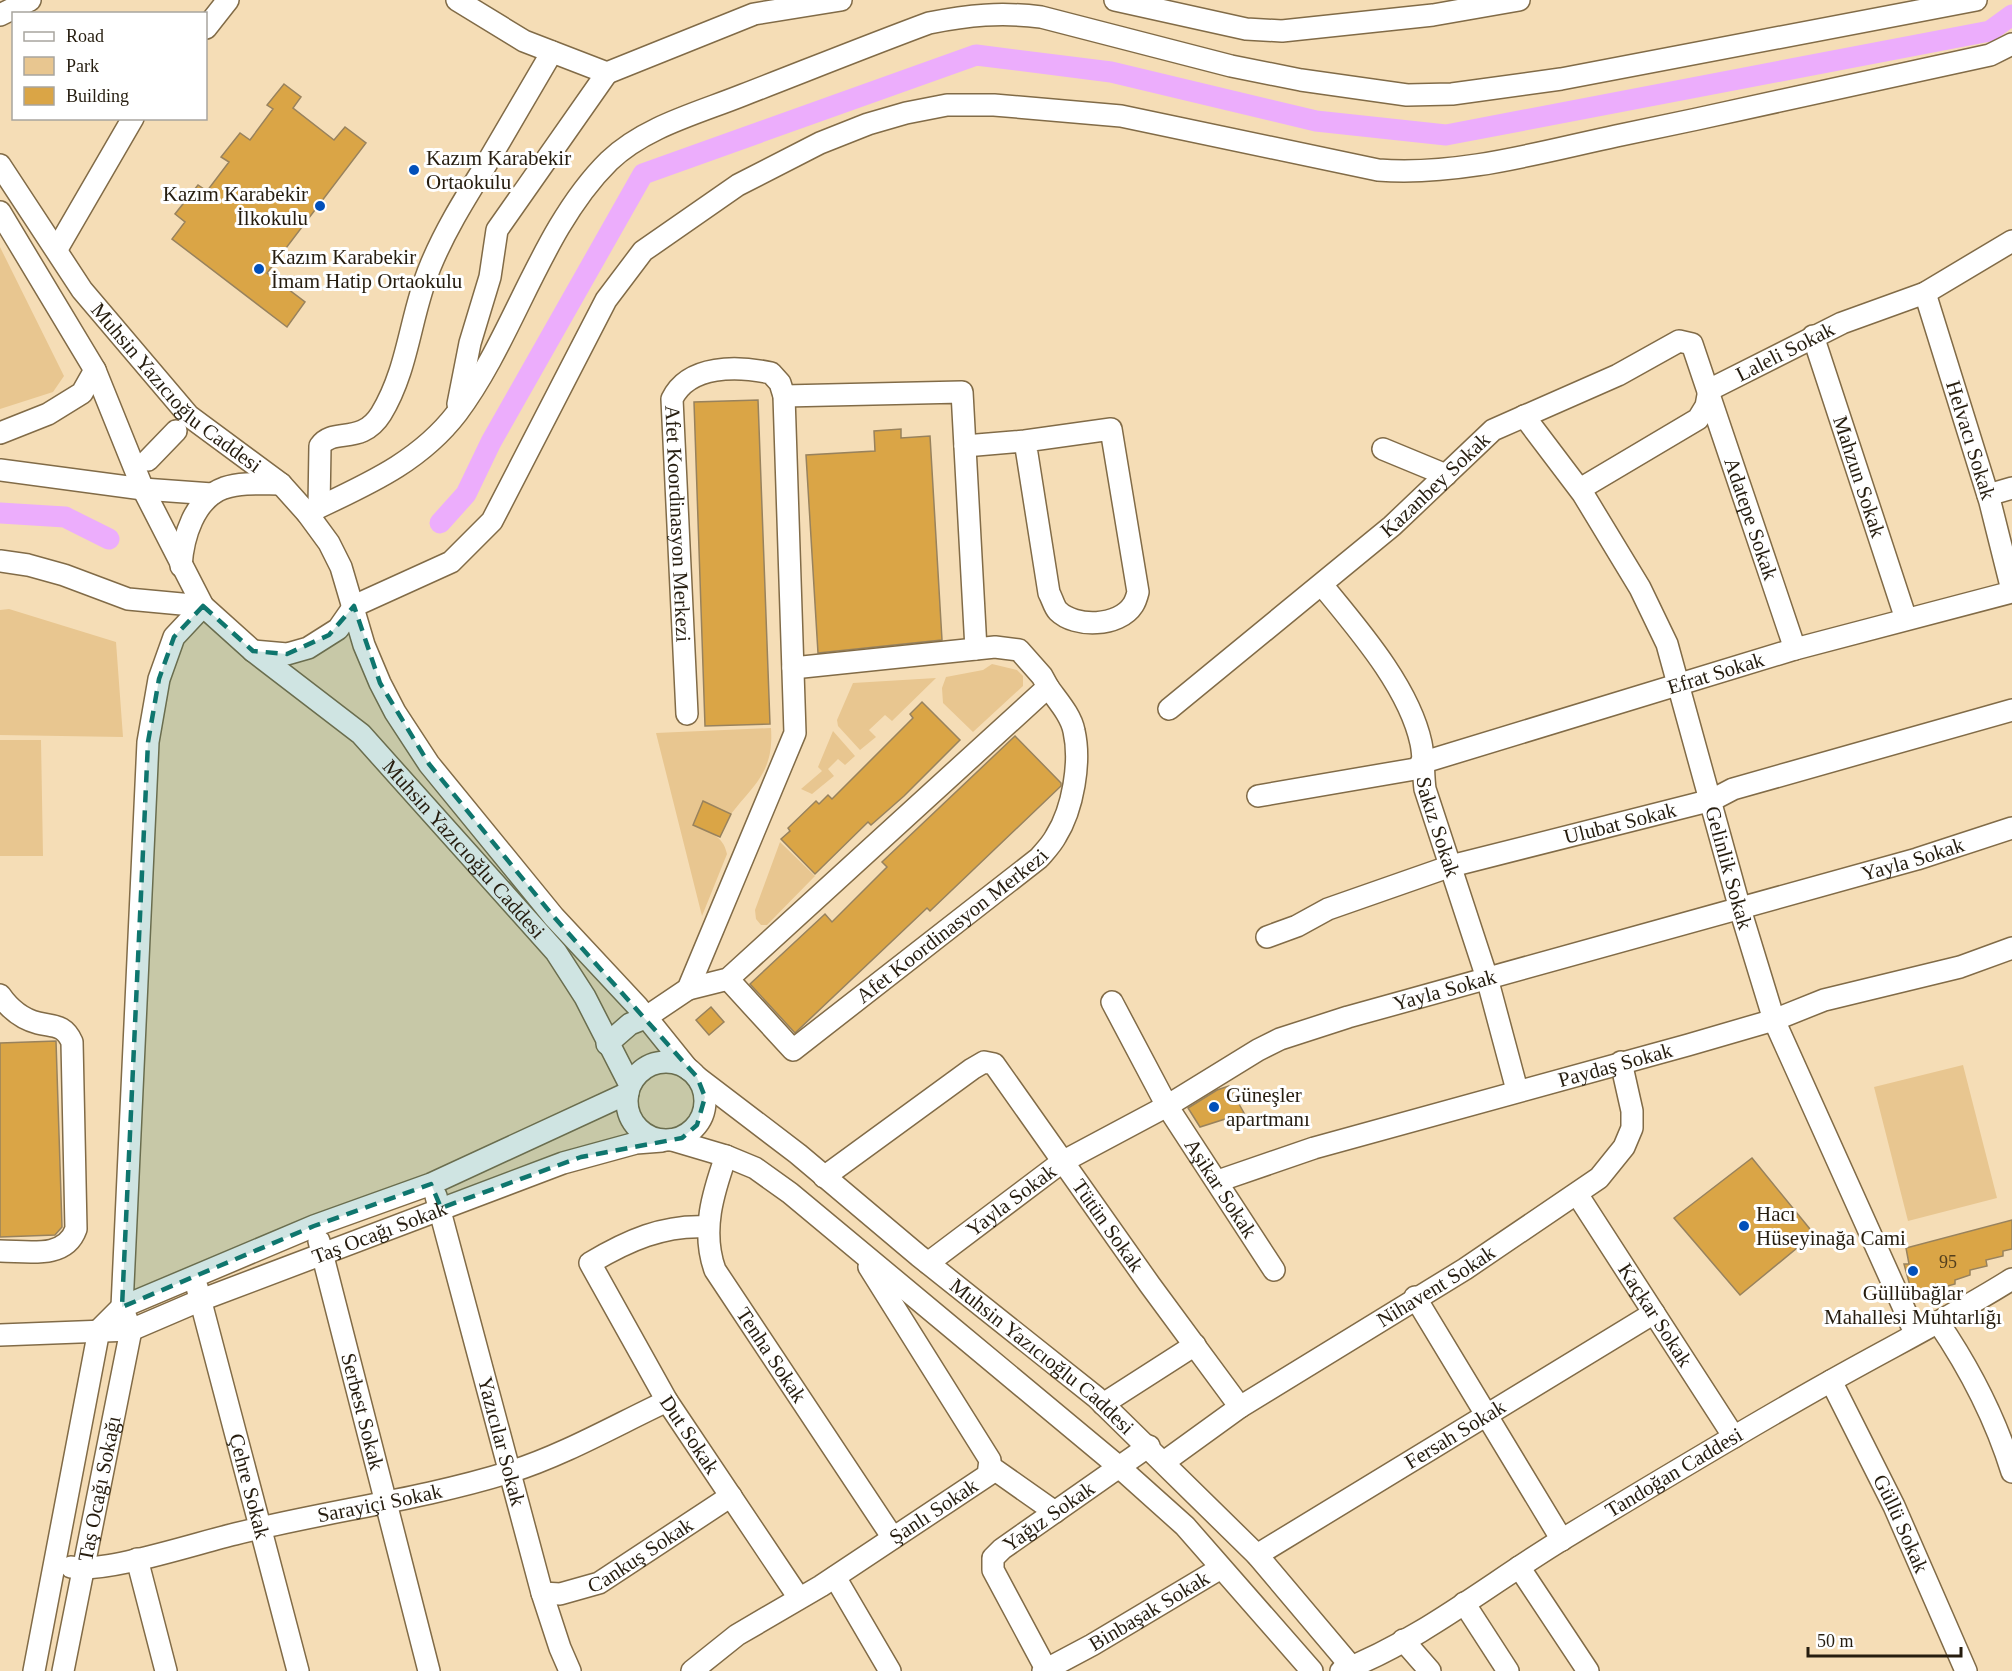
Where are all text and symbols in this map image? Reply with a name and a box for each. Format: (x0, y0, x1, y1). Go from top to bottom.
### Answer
legend (12, 12, 207, 120)
text: Road (66, 26, 104, 46)
text: Park (66, 56, 99, 76)
text: Building (66, 86, 129, 106)
place label: Kazım Karabekir Ortaokulu (426, 146, 571, 194)
marker: Kazım Karabekir Ortaokulu (407, 163, 421, 177)
place label: Kazım Karabekir İlkokulu (163, 182, 308, 230)
marker: Kazım Karabekir İlkokulu (313, 199, 327, 213)
place label: Kazım Karabekir İmam Hatip Ortaokulu (271, 245, 463, 293)
marker: Kazım Karabekir İmam Hatip Ortaokulu (252, 262, 266, 276)
street label: Muhsin Yazıcıoğlu Caddesi (86, 298, 266, 478)
street label: Laleli Sokak (1732, 317, 1839, 386)
street label: Helvacı Sokak (1941, 378, 2001, 503)
street label: Afet Koordinasyon Merkezi (660, 405, 696, 643)
street label: Mahzun Sokak (1828, 413, 1891, 541)
street label: Kazanbey Sokak (1376, 427, 1495, 542)
street label: Adatepe Sokak (1719, 454, 1783, 584)
street label: Efrat Sokak (1664, 647, 1767, 699)
street label: Muhsin Yazıcıoğlu Caddesi (378, 755, 550, 944)
street label: Sakız Sokak (1412, 776, 1465, 881)
street label: Ulubat Sokak (1561, 797, 1679, 849)
street label: Gelinlik Sokak (1700, 804, 1758, 933)
street label: Yayla Sokak (1859, 832, 1967, 886)
street label: Afet Koordinasyon Merkezi (851, 844, 1053, 1008)
street label: Yayla Sokak (1390, 964, 1499, 1016)
street label: Paydaş Sokak (1556, 1038, 1675, 1092)
place label: Güneşler apartmanı (1226, 1083, 1310, 1131)
marker: Güneşler apartmanı (1207, 1100, 1221, 1114)
street label: Aşikar Sokak (1180, 1134, 1262, 1243)
street label: Yayla Sokak (962, 1159, 1061, 1242)
street label: Tütün Sokak (1067, 1174, 1149, 1277)
street label: Taş Ocağı Sokak (309, 1196, 451, 1269)
place label: Hacı Hüseyinağa Cami (1756, 1202, 1906, 1250)
marker: Hacı Hüseyinağa Cami (1737, 1219, 1751, 1233)
street label: Nihavent Sokak (1372, 1240, 1500, 1332)
house number: 95 (1939, 1252, 1957, 1272)
street label: Kaçkar Sokak (1613, 1259, 1698, 1372)
marker: Güllübağlar Mahallesi Muhtarlığı (1906, 1264, 1920, 1278)
street label: Muhsin Yazıcıoğlu Caddesi (945, 1273, 1139, 1440)
place label: Güllübağlar Mahallesi Muhtarlığı (1824, 1281, 2002, 1329)
street label: Tenha Sokak (731, 1303, 812, 1407)
street label: Serbest Sokak (336, 1351, 389, 1473)
street label: Yazıcılar Sokak (473, 1374, 530, 1509)
street label: Dut Sokak (655, 1391, 725, 1479)
street label: Fersah Sokak (1400, 1394, 1510, 1474)
street label: Taş Ocağı Sokağı (73, 1414, 126, 1563)
street label: Tandoğan Caddesi (1601, 1422, 1747, 1523)
street label: Çehre Sokak (224, 1431, 275, 1542)
street label: Güllü Sokak (1868, 1470, 1934, 1577)
street label: Şanlı Sokak (885, 1473, 983, 1549)
street label: Yağız Sokak (998, 1476, 1099, 1557)
street label: Sarayiçi Sokak (315, 1479, 445, 1528)
street label: Cankuş Sokak (585, 1512, 698, 1598)
street label: Binbaşak Sokak (1085, 1565, 1214, 1656)
scale bar (1808, 1620, 1961, 1658)
text: 50 m (1817, 1631, 1854, 1651)

